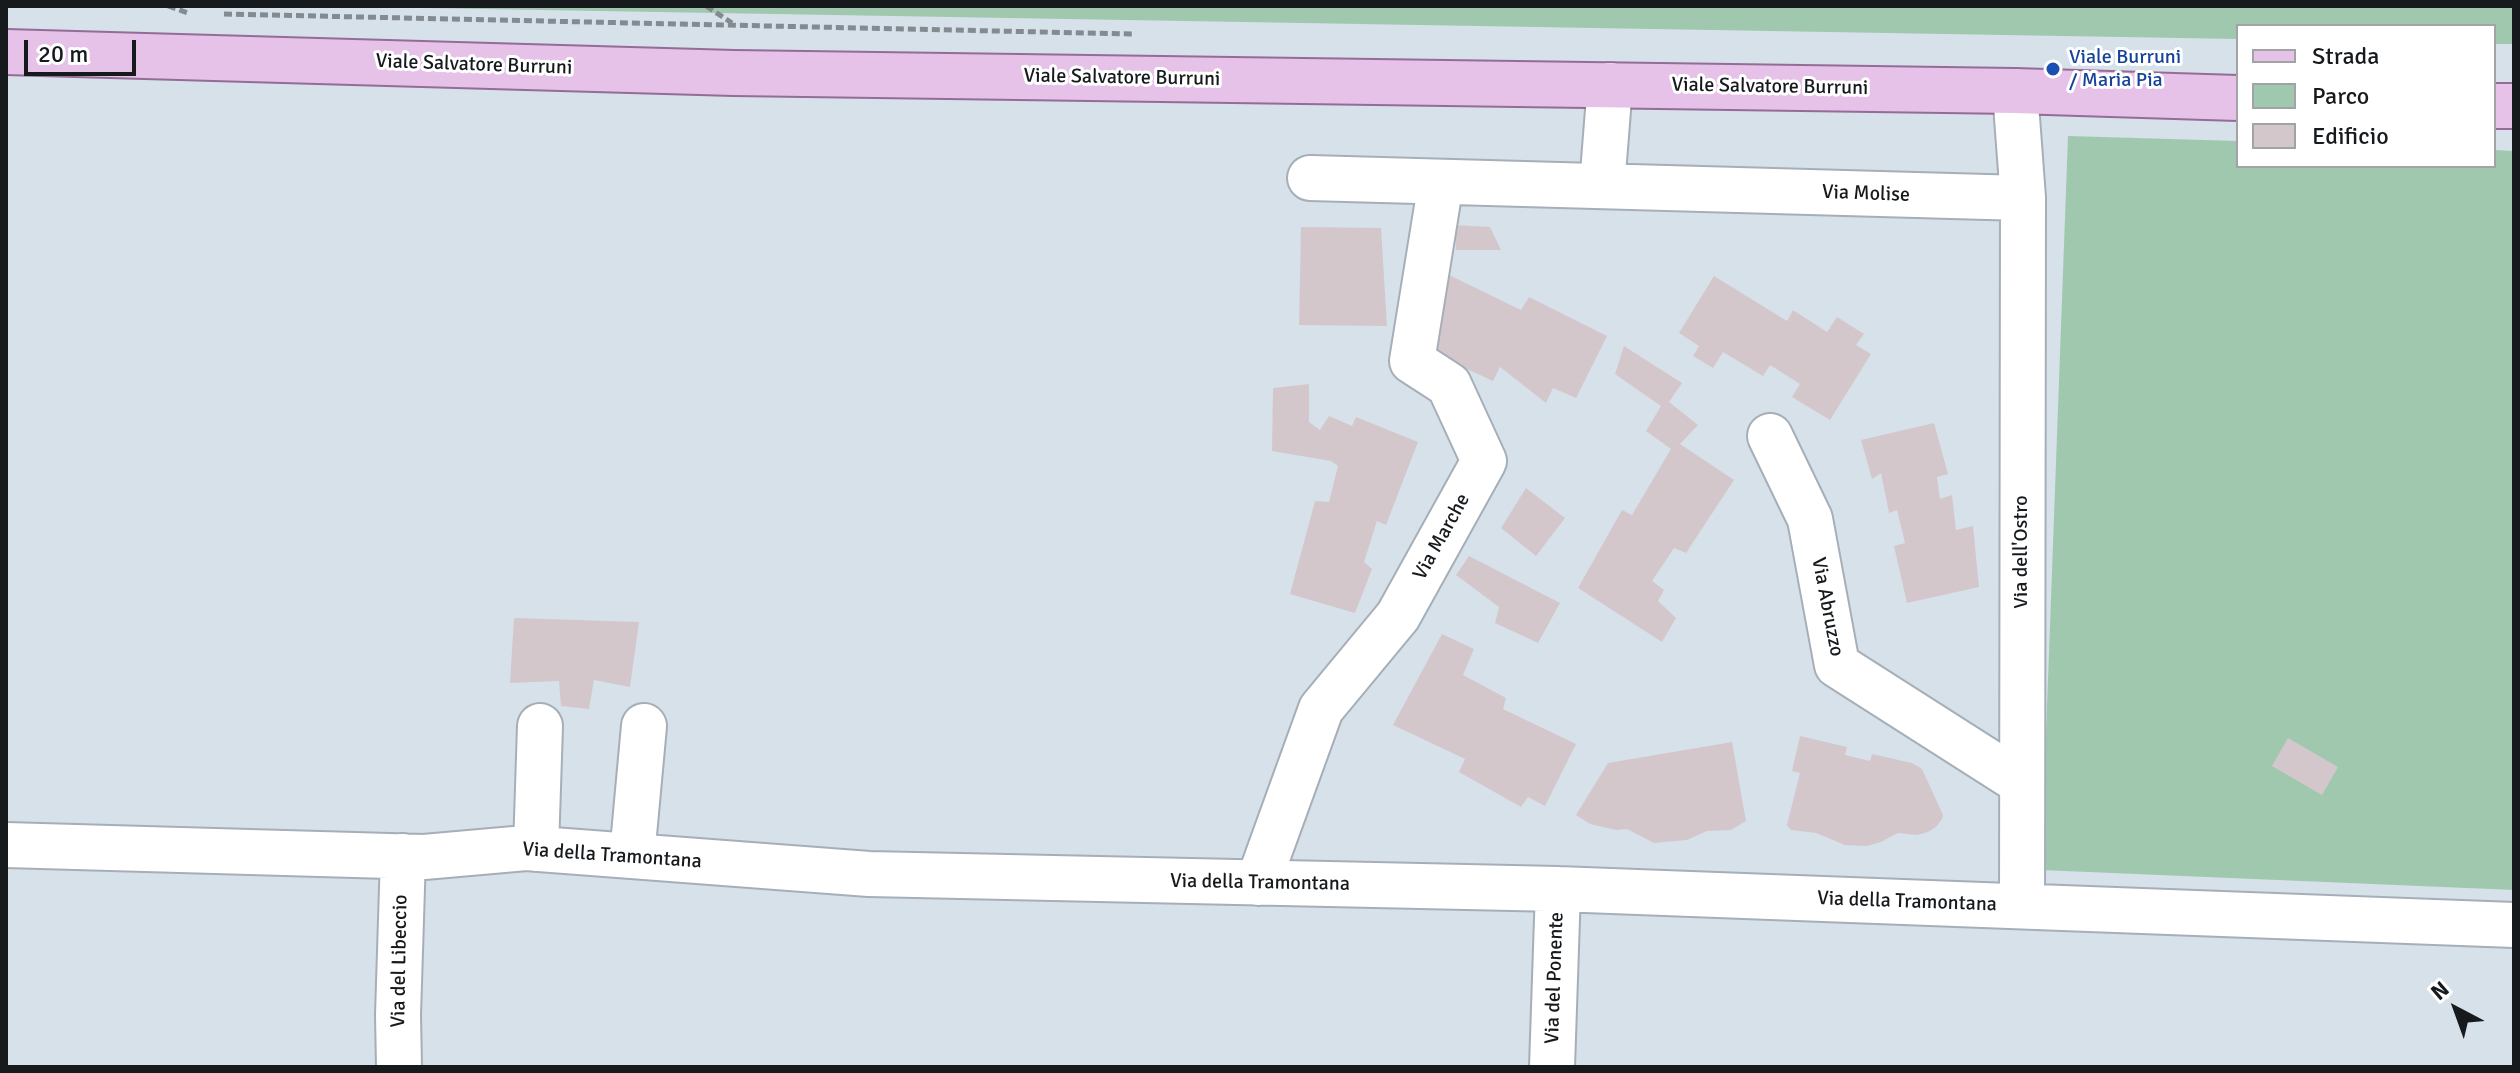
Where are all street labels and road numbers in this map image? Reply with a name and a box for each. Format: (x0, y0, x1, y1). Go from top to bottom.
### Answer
street label: Viale Salvatore Burruni (375, 50, 573, 80)
street label: Viale Salvatore Burruni (1023, 64, 1221, 92)
street label: Viale Salvatore Burruni (1671, 73, 1869, 101)
street label: Via Molise (1822, 180, 1910, 208)
street label: Via Marche (1408, 490, 1476, 584)
street label: Via dell'Ostro (2010, 495, 2034, 609)
street label: Via Abruzzo (1806, 555, 1848, 659)
street label: Via della Tramontana (521, 838, 703, 874)
street label: Via della Tramontana (1170, 869, 1350, 897)
street label: Via della Tramontana (1817, 887, 1997, 917)
street label: Via del Libeccio (387, 894, 413, 1028)
street label: Via del Ponente (1541, 912, 1569, 1044)

